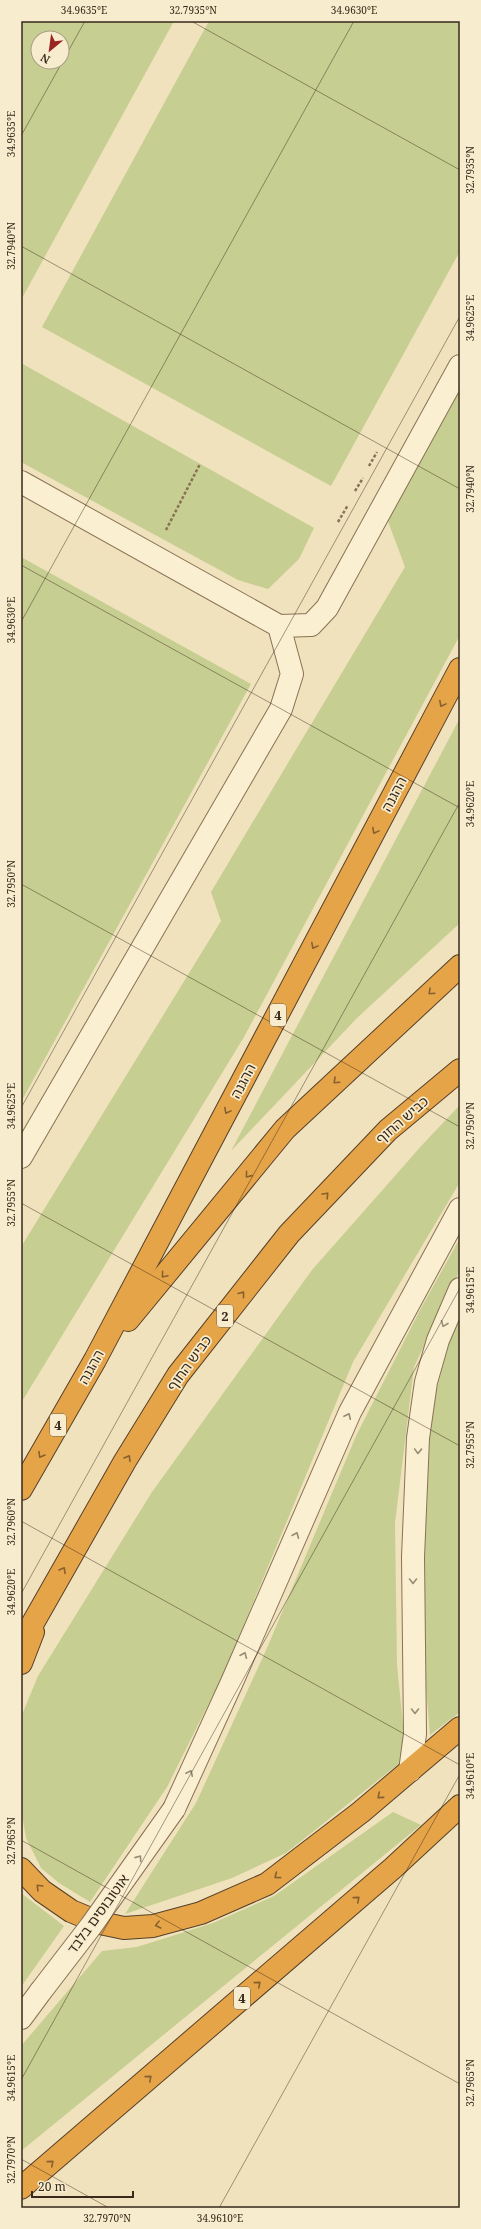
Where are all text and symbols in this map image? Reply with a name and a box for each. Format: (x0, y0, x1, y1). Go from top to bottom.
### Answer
text: 34.9635°E (61, 3, 107, 17)
text: 32.7935°N (169, 3, 217, 17)
text: 34.9630°E (331, 3, 377, 17)
north arrow (30, 30, 70, 70)
text: N (37, 50, 52, 68)
text: 34.9635°E (4, 111, 18, 157)
text: 32.7935°N (463, 146, 477, 194)
text: 32.7940°N (4, 222, 18, 270)
text: 34.9625°E (463, 295, 477, 341)
text: 32.7940°N (463, 465, 477, 513)
text: 34.9630°E (4, 597, 18, 643)
one-way arrow (439, 700, 447, 707)
street label: ההגנה (377, 773, 411, 815)
text: 34.9620°E (463, 781, 477, 827)
one-way arrow (372, 827, 379, 834)
text: 32.7950°N (4, 860, 18, 908)
one-way arrow (311, 942, 319, 949)
one-way arrow (429, 988, 436, 995)
road number: 4 (270, 1004, 286, 1026)
street label: ההגנה (226, 1060, 260, 1102)
one-way arrow (333, 1076, 341, 1084)
text: 34.9625°E (4, 1083, 18, 1129)
street label: כביש החוף (371, 1091, 432, 1148)
text: 32.7950°N (463, 1102, 477, 1150)
one-way arrow (224, 1106, 232, 1114)
one-way arrow (245, 1171, 252, 1178)
text: 32.7955°N (4, 1179, 18, 1227)
one-way arrow (321, 1192, 329, 1200)
text: 34.9615°E (463, 1267, 477, 1313)
one-way arrow (161, 1270, 168, 1278)
one-way arrow (237, 1291, 244, 1298)
road number: 2 (217, 1305, 233, 1327)
one-way arrow (441, 1321, 449, 1328)
street label: כביש החוף (162, 1331, 215, 1394)
street label: ההגנה (73, 1346, 108, 1387)
one-way arrow (343, 1413, 351, 1421)
road number: 4 (50, 1414, 66, 1436)
text: 32.7955°N (463, 1421, 477, 1469)
one-way arrow (413, 1448, 422, 1454)
one-way arrow (38, 1451, 45, 1458)
one-way arrow (123, 1455, 130, 1462)
text: 32.7960°N (4, 1498, 18, 1546)
one-way arrow (291, 1532, 299, 1540)
one-way arrow (59, 1567, 66, 1575)
text: 34.9620°E (4, 1569, 18, 1615)
one-way arrow (409, 1578, 417, 1584)
one-way arrow (239, 1651, 247, 1659)
one-way arrow (411, 1708, 419, 1714)
text: 34.9610°E (463, 1753, 477, 1799)
one-way arrow (185, 1770, 193, 1777)
one-way arrow (377, 1792, 385, 1799)
text: 32.7965°N (4, 1817, 18, 1865)
one-way arrow (134, 1856, 141, 1863)
street label: אוטובוסים בלבד (62, 1870, 133, 1957)
one-way arrow (275, 1871, 282, 1878)
one-way arrow (36, 1884, 44, 1892)
one-way arrow (352, 1897, 359, 1904)
one-way arrow (155, 1920, 161, 1928)
one-way arrow (254, 1981, 261, 1988)
road number: 4 (234, 1987, 250, 2009)
text: 34.9615°E (4, 2055, 18, 2101)
text: 32.7965°N (463, 2059, 477, 2107)
one-way arrow (144, 2075, 152, 2082)
text: 32.7970°N (4, 2136, 18, 2184)
one-way arrow (46, 2160, 53, 2167)
scale bar (32, 2173, 133, 2199)
text: 20 m (38, 2178, 66, 2195)
text: 32.7970°N (83, 2211, 131, 2225)
text: 34.9610°E (197, 2211, 243, 2225)

